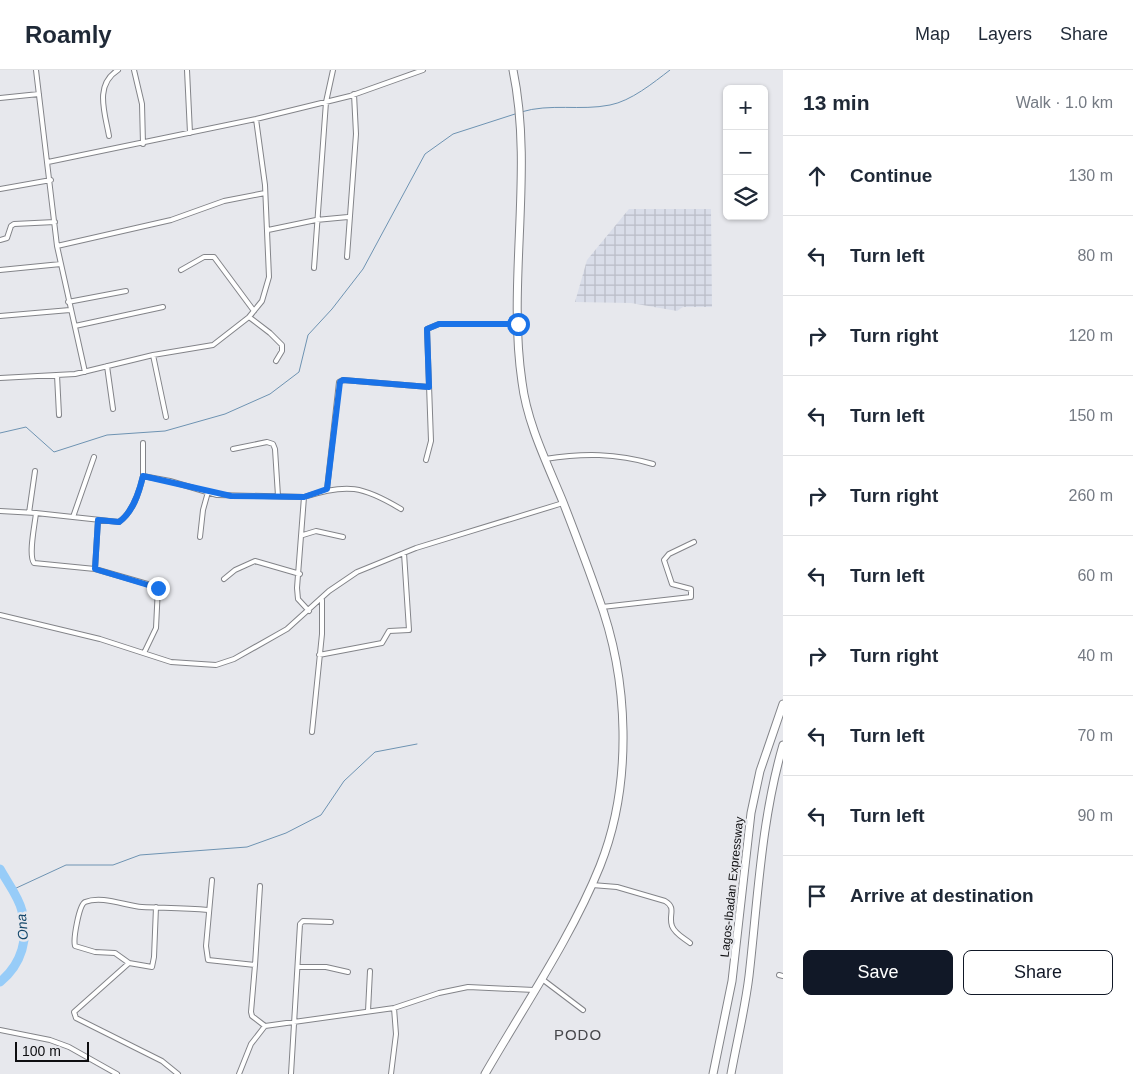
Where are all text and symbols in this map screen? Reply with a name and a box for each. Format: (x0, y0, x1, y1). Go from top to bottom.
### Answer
text: Roamly (25, 21, 112, 48)
text: Map (915, 24, 950, 44)
text: Layers (978, 24, 1032, 44)
text: Share (1060, 24, 1108, 44)
map controls (723, 85, 768, 220)
button: + (723, 85, 768, 130)
text: 13 min (803, 91, 870, 114)
text: Walk · 1.0 km (1016, 94, 1113, 111)
button: − (723, 130, 768, 175)
icon: ahead (803, 162, 831, 190)
text: Continue (850, 165, 932, 186)
text: 130 m (1069, 167, 1113, 184)
button: layers (723, 175, 768, 220)
icon: left (803, 242, 831, 270)
text: Turn left (850, 245, 925, 266)
text: 80 m (1077, 247, 1113, 264)
route start (507, 313, 530, 336)
icon: right (803, 322, 831, 350)
text: Turn right (850, 325, 938, 346)
text: 120 m (1069, 327, 1113, 344)
icon: left (803, 402, 831, 430)
text: Turn left (850, 405, 925, 426)
text: 150 m (1069, 407, 1113, 424)
icon: right (803, 482, 831, 510)
text: Turn right (850, 485, 938, 506)
text: 260 m (1069, 487, 1113, 504)
icon: left (803, 562, 831, 590)
text: Turn left (850, 565, 925, 586)
text: 60 m (1077, 567, 1113, 584)
route end (147, 577, 170, 600)
icon: right (803, 642, 831, 670)
text: Turn right (850, 645, 938, 666)
text: 40 m (1077, 647, 1113, 664)
icon: left (803, 722, 831, 750)
text: Turn left (850, 725, 925, 746)
text: 70 m (1077, 727, 1113, 744)
icon: left (803, 802, 831, 830)
text: Turn left (850, 805, 925, 826)
text: 90 m (1077, 807, 1113, 824)
street label: Lagos-Ibadan Expressway (718, 816, 746, 958)
icon: arrive (803, 882, 831, 910)
text: Arrive at destination (850, 885, 1034, 906)
water label: Ona (13, 913, 31, 941)
button: Save (803, 950, 953, 995)
button: Share (963, 950, 1113, 995)
district label: PODO (554, 1026, 602, 1043)
scale bar (15, 1039, 89, 1062)
text: 100 m (22, 1043, 61, 1059)

